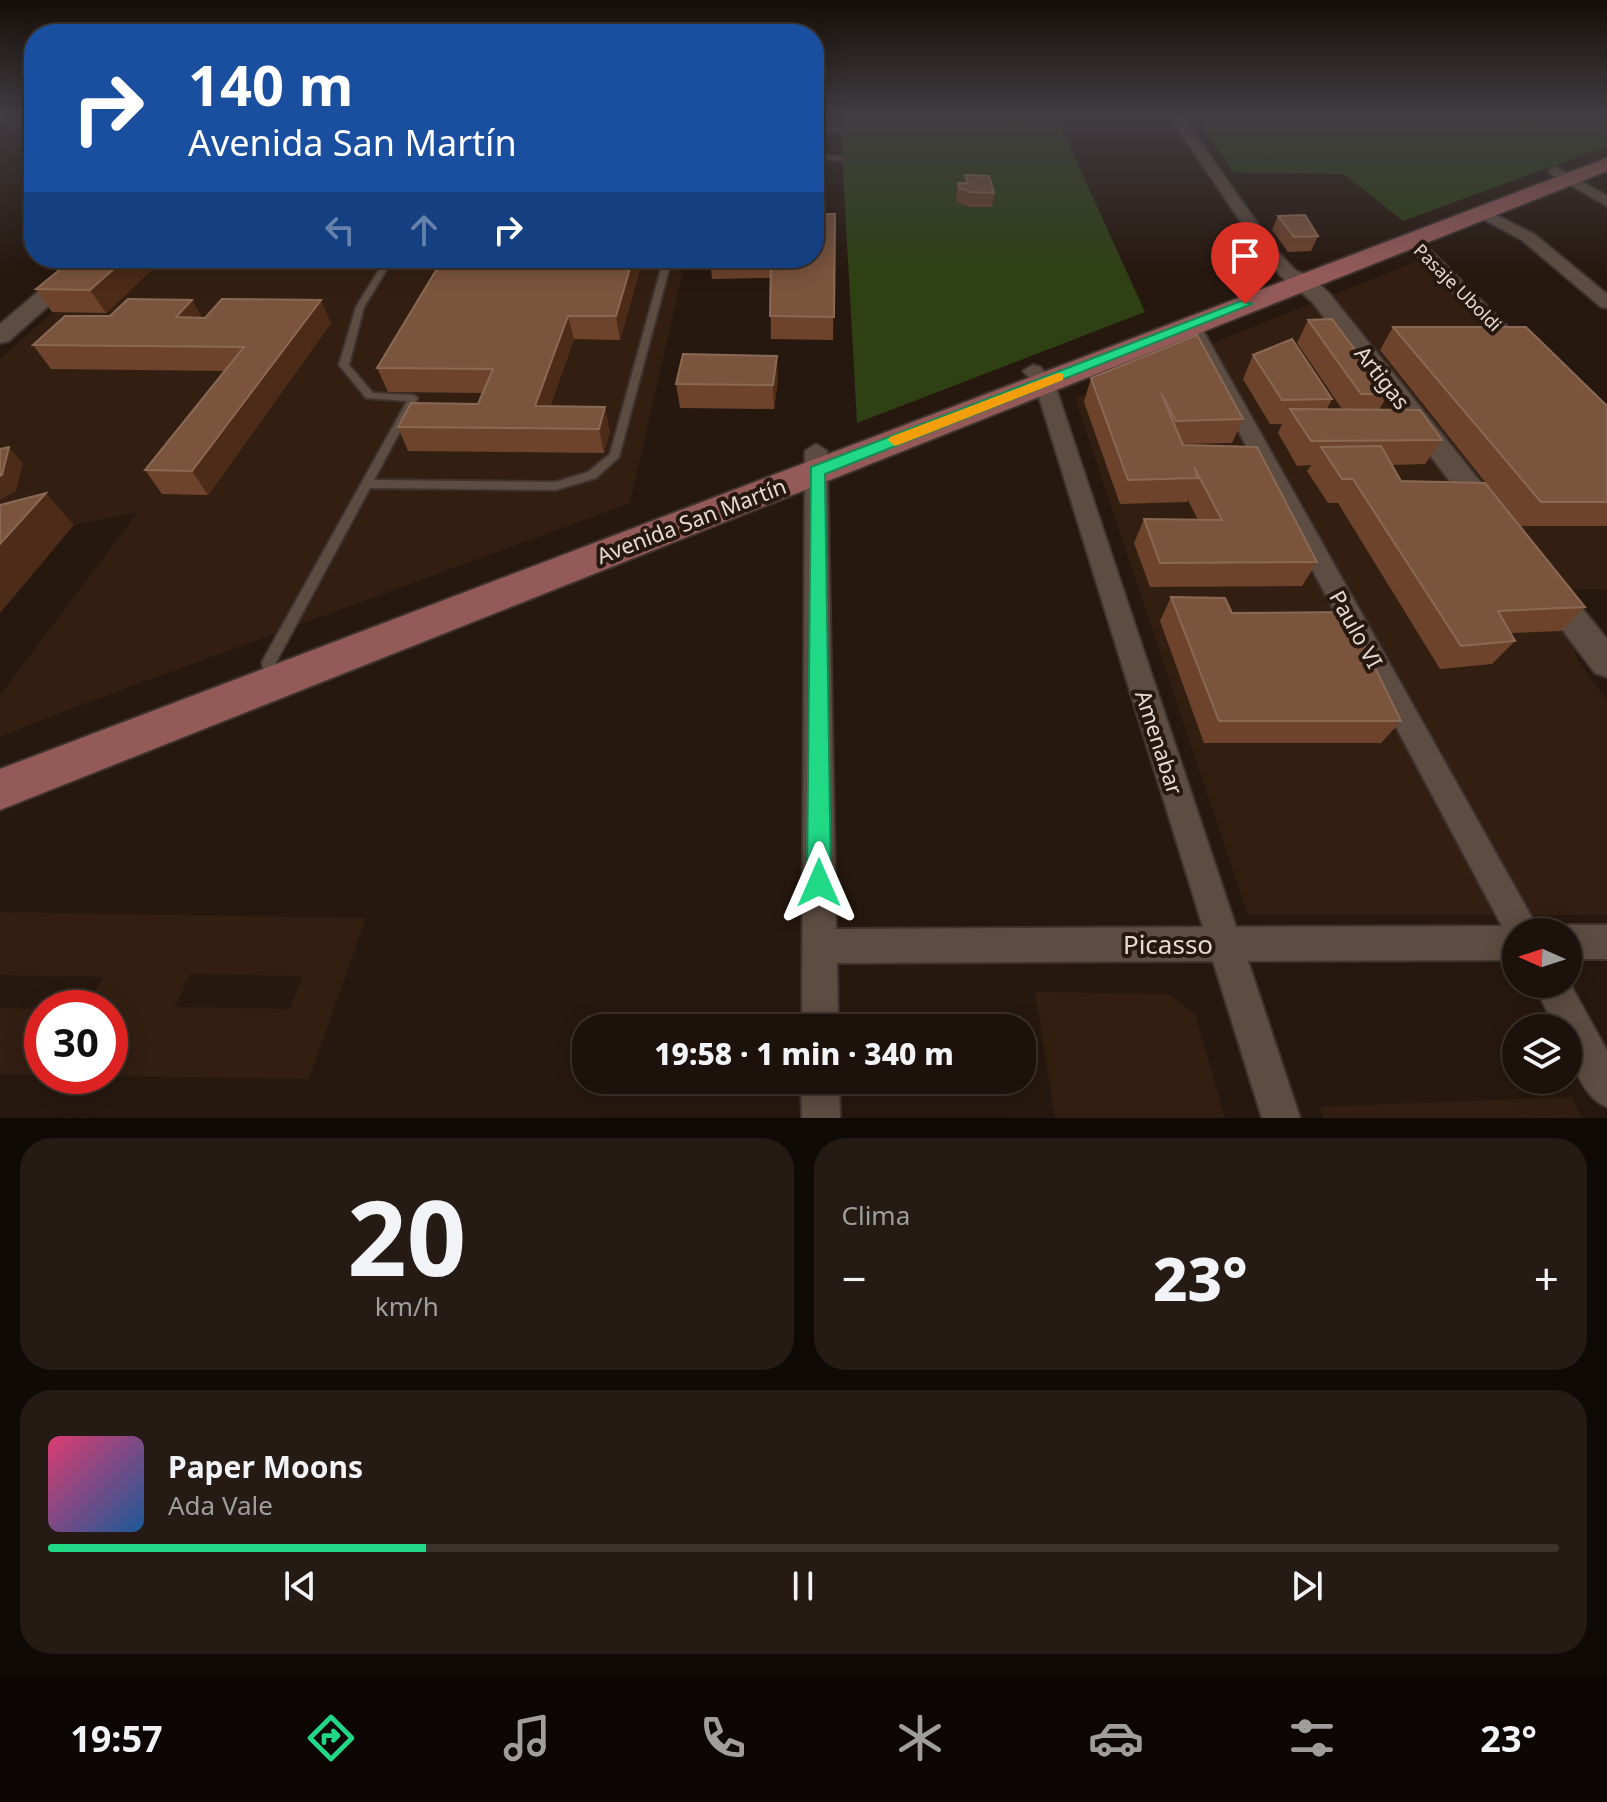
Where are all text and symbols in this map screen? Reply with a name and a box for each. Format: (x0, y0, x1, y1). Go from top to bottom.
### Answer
text: 140 m (188, 46, 353, 122)
icon: right (56, 56, 160, 160)
text: Avenida San Martín (188, 118, 517, 167)
icon: left (318, 208, 362, 252)
icon: ahead (402, 208, 446, 252)
icon: right (486, 208, 530, 252)
pin (1211, 222, 1279, 304)
icon: arrive (1223, 234, 1267, 278)
street label: Pasaje Uboldi (1409, 238, 1507, 336)
street label: Artigas (1349, 339, 1417, 415)
street label: Avenida San Martín (592, 470, 790, 570)
street label: Paulo VI (1323, 585, 1391, 673)
street label: Amenabar (1129, 686, 1191, 798)
position arrow (777, 841, 861, 925)
north arrow (1502, 918, 1582, 998)
map controls (1502, 918, 1582, 1094)
street label: Picasso (1123, 926, 1213, 962)
speed limit sign: 30 (24, 990, 128, 1094)
button: layers (1502, 1014, 1582, 1094)
text: 19:58 · 1 min · 340 m (654, 1033, 954, 1074)
text: 20 (347, 1165, 466, 1306)
text: Clima (842, 1197, 910, 1233)
text: 23° (1153, 1237, 1248, 1319)
text: − (842, 1248, 867, 1308)
text: + (1534, 1248, 1559, 1308)
text: km/h (375, 1288, 439, 1324)
text: Paper Moons (168, 1446, 363, 1487)
text: Ada Vale (168, 1487, 273, 1523)
icon: previous (278, 1564, 322, 1608)
icon: pause (781, 1564, 825, 1608)
icon: next (1285, 1564, 1329, 1608)
icon: directions (303, 1710, 359, 1766)
icon: music (499, 1710, 555, 1766)
icon: phone (695, 1710, 751, 1766)
icon: climate (892, 1710, 948, 1766)
icon: car (1088, 1710, 1144, 1766)
icon: filters (1284, 1710, 1340, 1766)
text: 19:57 (70, 1714, 163, 1763)
text: 23° (1480, 1714, 1537, 1763)

